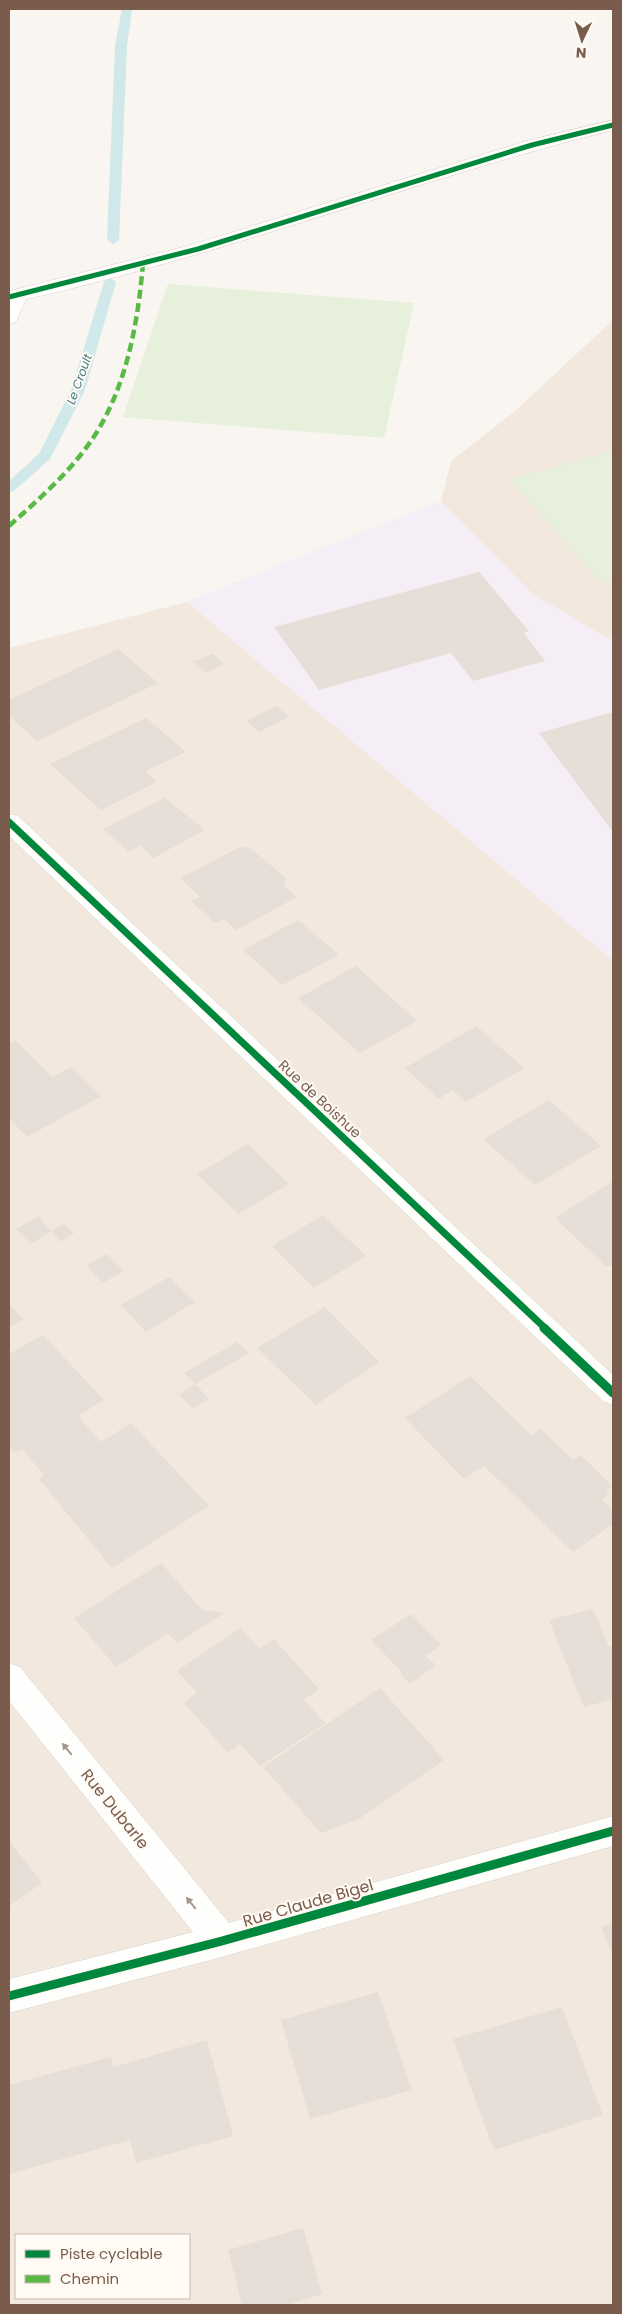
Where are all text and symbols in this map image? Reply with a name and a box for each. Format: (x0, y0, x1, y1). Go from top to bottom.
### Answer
north arrow (557, 15, 607, 65)
text: N (575, 43, 587, 63)
water label: Le Croult (62, 351, 96, 407)
street label: Rue de Boishue (274, 1055, 366, 1143)
one-way arrow (62, 1743, 73, 1756)
street label: Rue Dubarle (75, 1764, 155, 1854)
street label: Rue Claude Bigel (240, 1873, 376, 1933)
one-way arrow (186, 1897, 197, 1910)
legend (15, 2234, 190, 2299)
text: Piste cyclable (60, 2243, 163, 2264)
text: Chemin (60, 2268, 119, 2289)

